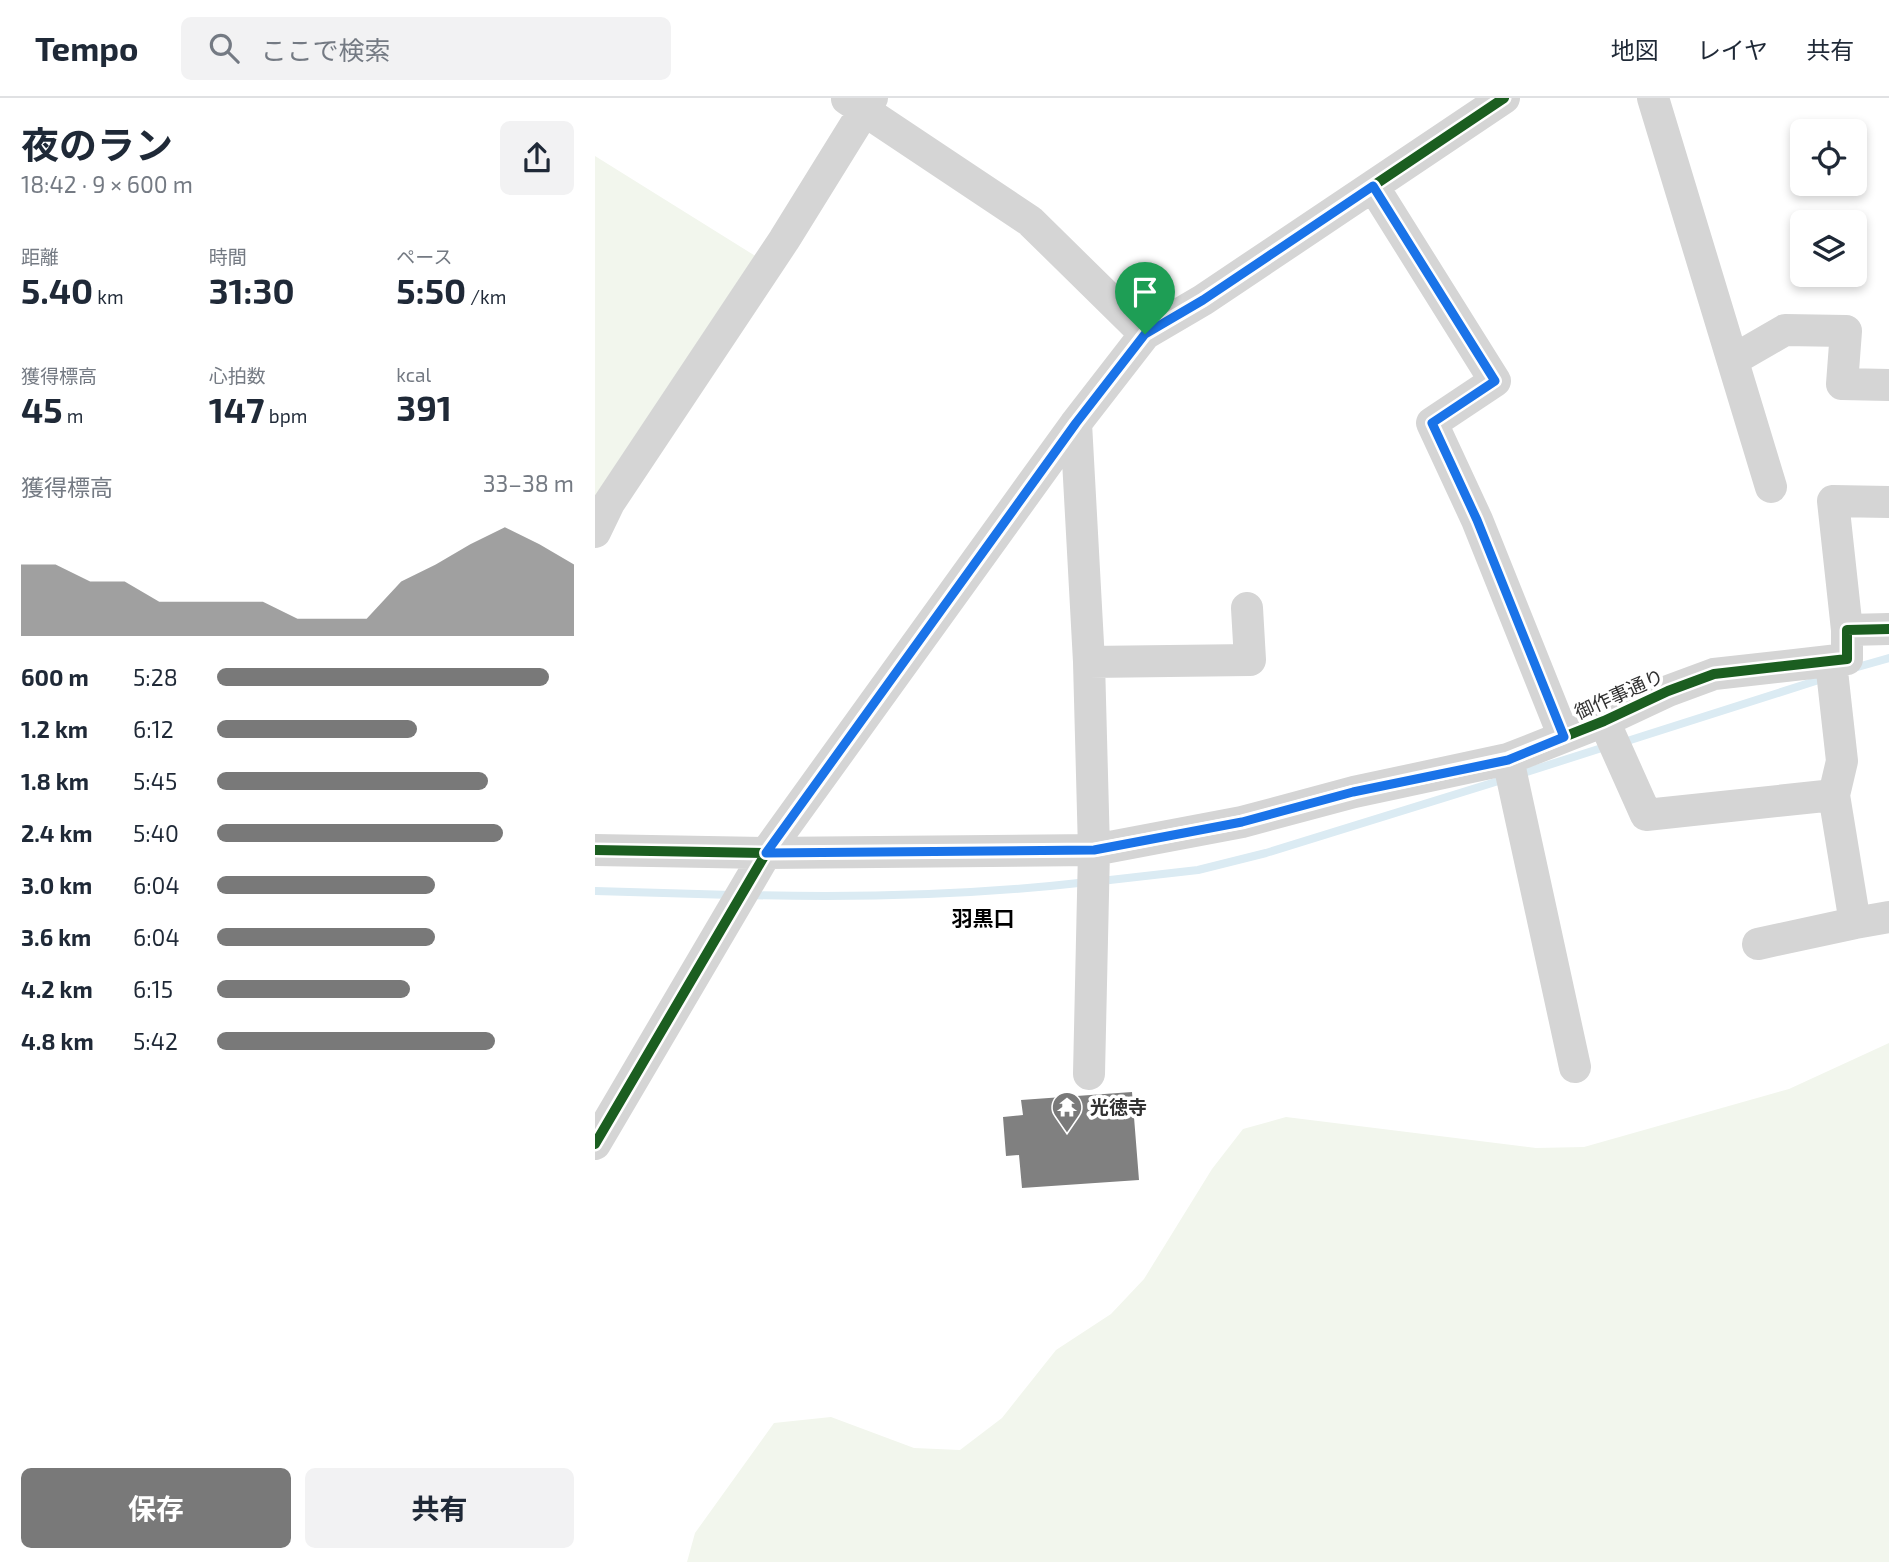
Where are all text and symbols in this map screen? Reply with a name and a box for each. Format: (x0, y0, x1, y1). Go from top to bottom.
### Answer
search box (181, 17, 671, 80)
text: Tempo (35, 28, 139, 68)
icon: search (205, 29, 243, 67)
text: ここで検索 (261, 34, 391, 65)
text: 地図 (1611, 35, 1659, 64)
text: レイヤ (1697, 35, 1768, 64)
text: 共有 (1806, 35, 1854, 64)
map controls (1790, 119, 1867, 287)
button: locate (1790, 119, 1867, 196)
text: 夜のラン (21, 121, 173, 167)
button: share (500, 121, 574, 195)
text: 18:42 · 9 × 600 m (21, 170, 193, 198)
button: layers (1790, 210, 1867, 287)
text: 距離 (21, 245, 59, 268)
text: 時間 (209, 245, 247, 268)
text: ペース (396, 245, 452, 268)
pin (1115, 262, 1175, 334)
text: 5.40 (21, 269, 93, 311)
text: 31:30 (209, 269, 295, 311)
text: 5:50 (396, 269, 466, 311)
icon: arrive (1126, 273, 1164, 311)
text: km (93, 285, 124, 308)
text: /km (466, 285, 506, 308)
text: kcal (396, 363, 431, 386)
text: 獲得標高 (21, 364, 97, 387)
text: 心拍数 (209, 364, 266, 387)
text: 391 (396, 386, 452, 428)
text: 45 (21, 388, 63, 430)
text: 147 (209, 388, 265, 430)
text: m (63, 404, 84, 427)
text: bpm (265, 404, 307, 427)
text: 33–38 m (483, 469, 574, 497)
text: 獲得標高 (21, 473, 113, 501)
text: 600 m (21, 663, 89, 691)
text: 5:28 (133, 663, 178, 691)
street label: 御作事通り (1571, 664, 1667, 723)
text: 1.2 km (21, 715, 88, 743)
text: 6:12 (133, 715, 174, 743)
text: 1.8 km (21, 767, 89, 795)
text: 5:45 (133, 767, 177, 795)
text: 2.4 km (21, 819, 93, 847)
text: 5:40 (133, 819, 179, 847)
text: 3.0 km (21, 871, 92, 899)
text: 6:04 (133, 871, 180, 899)
district label: 羽黒口 (952, 905, 1015, 930)
text: 3.6 km (21, 923, 91, 951)
text: 6:04 (133, 923, 180, 951)
text: 4.2 km (21, 975, 93, 1003)
text: 6:15 (133, 975, 173, 1003)
text: 4.8 km (21, 1027, 94, 1055)
text: 5:42 (133, 1027, 178, 1055)
temple icon: 光徳寺 (1050, 1090, 1084, 1134)
place label: 光徳寺 (1090, 1095, 1147, 1118)
button: 保存 (21, 1468, 291, 1548)
button: 共有 (305, 1468, 574, 1548)

